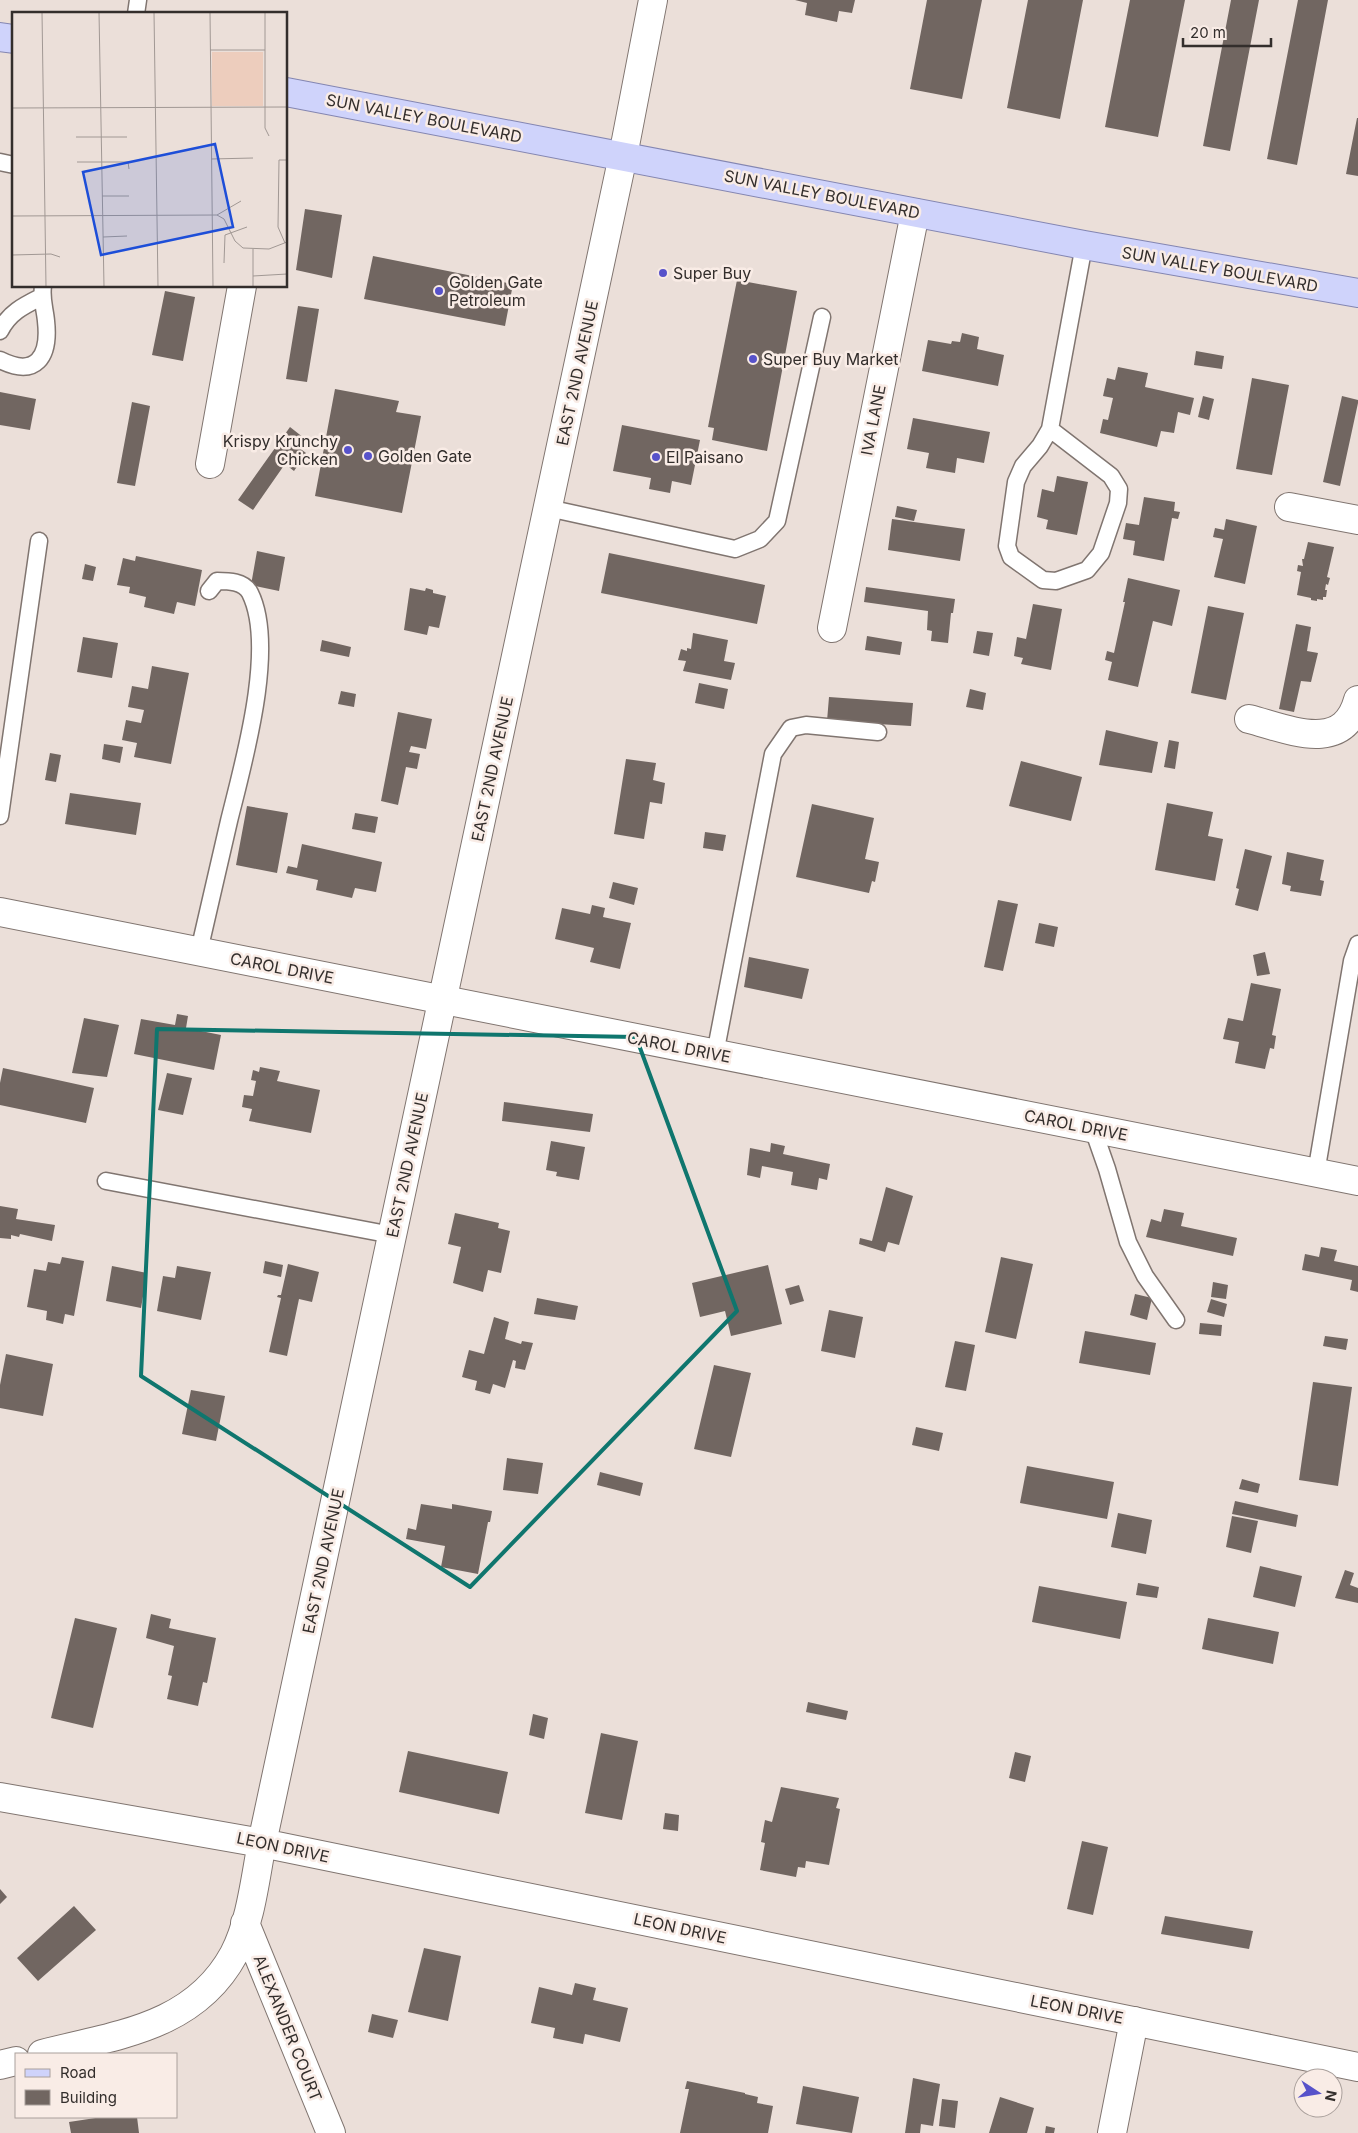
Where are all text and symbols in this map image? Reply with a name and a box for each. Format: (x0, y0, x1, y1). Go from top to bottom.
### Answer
inset map (12, 12, 288, 288)
scale bar (1183, 15, 1270, 47)
text: 20 m (1190, 23, 1226, 42)
street label: SUN VALLEY BOULEVARD (324, 89, 524, 147)
street label: SUN VALLEY BOULEVARD (722, 165, 922, 223)
street label: SUN VALLEY BOULEVARD (1120, 242, 1320, 296)
place label: Super Buy (673, 263, 751, 283)
marker: Super Buy (657, 267, 669, 279)
place label: Golden Gate Petroleum (449, 272, 543, 310)
marker: Golden Gate Petroleum (433, 285, 445, 297)
street label: EAST 2ND AVENUE (552, 299, 602, 447)
place label: Super Buy Market (763, 349, 899, 369)
marker: Super Buy Market (747, 353, 759, 365)
street label: IVA LANE (856, 383, 890, 457)
place label: Krispy Krunchy Chicken (223, 431, 338, 469)
marker: Krispy Krunchy Chicken (342, 444, 354, 456)
place label: Golden Gate (378, 446, 472, 466)
place label: El Paisano (666, 447, 744, 467)
marker: Golden Gate (362, 450, 374, 462)
marker: El Paisano (650, 451, 662, 463)
street label: EAST 2ND AVENUE (467, 695, 517, 843)
street label: CAROL DRIVE (228, 948, 336, 988)
street label: CAROL DRIVE (625, 1027, 733, 1067)
street label: EAST 2ND AVENUE (382, 1091, 432, 1239)
street label: CAROL DRIVE (1022, 1105, 1130, 1145)
street label: EAST 2ND AVENUE (298, 1487, 348, 1635)
street label: LEON DRIVE (235, 1827, 331, 1867)
street label: LEON DRIVE (632, 1908, 728, 1948)
street label: ALEXANDER COURT (249, 1952, 327, 2104)
street label: LEON DRIVE (1029, 1990, 1125, 2028)
legend (15, 2053, 178, 2118)
text: Road (60, 2063, 96, 2082)
north arrow (1293, 2068, 1343, 2118)
text: Building (60, 2088, 117, 2107)
text: N (1322, 2089, 1341, 2103)

